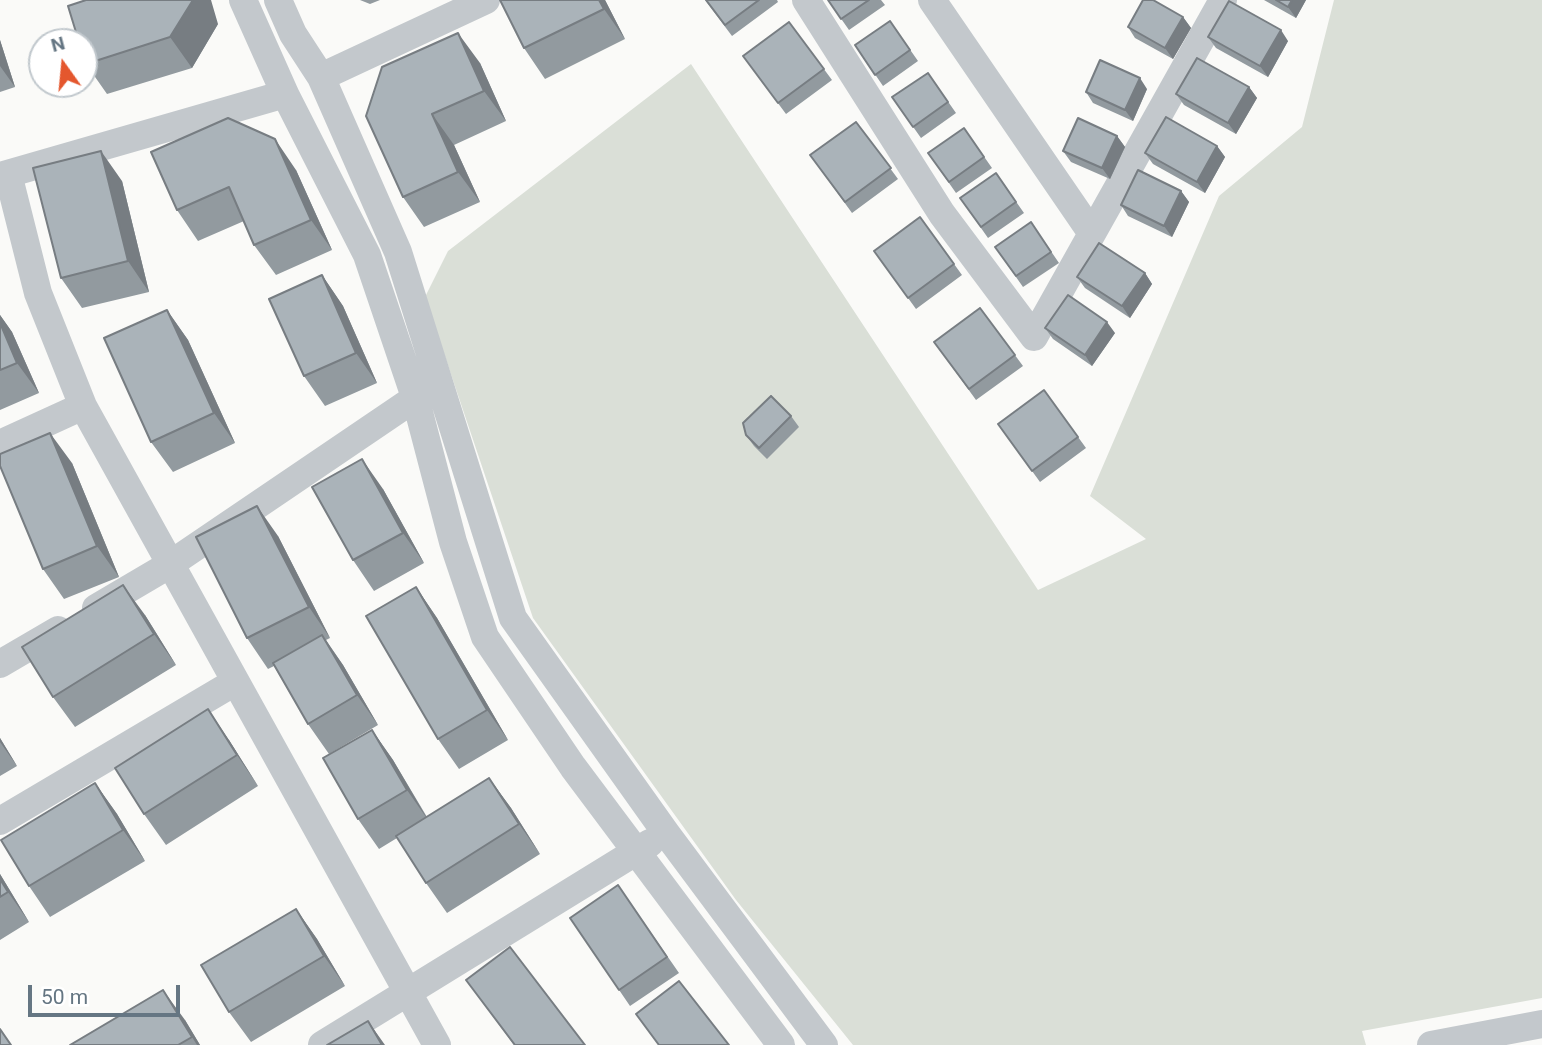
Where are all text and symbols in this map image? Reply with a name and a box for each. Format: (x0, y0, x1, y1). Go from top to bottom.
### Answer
north arrow (28, 28, 98, 98)
text: N (49, 31, 67, 57)
scale bar (32, 972, 184, 1016)
text: 50 m (41, 985, 88, 1009)

